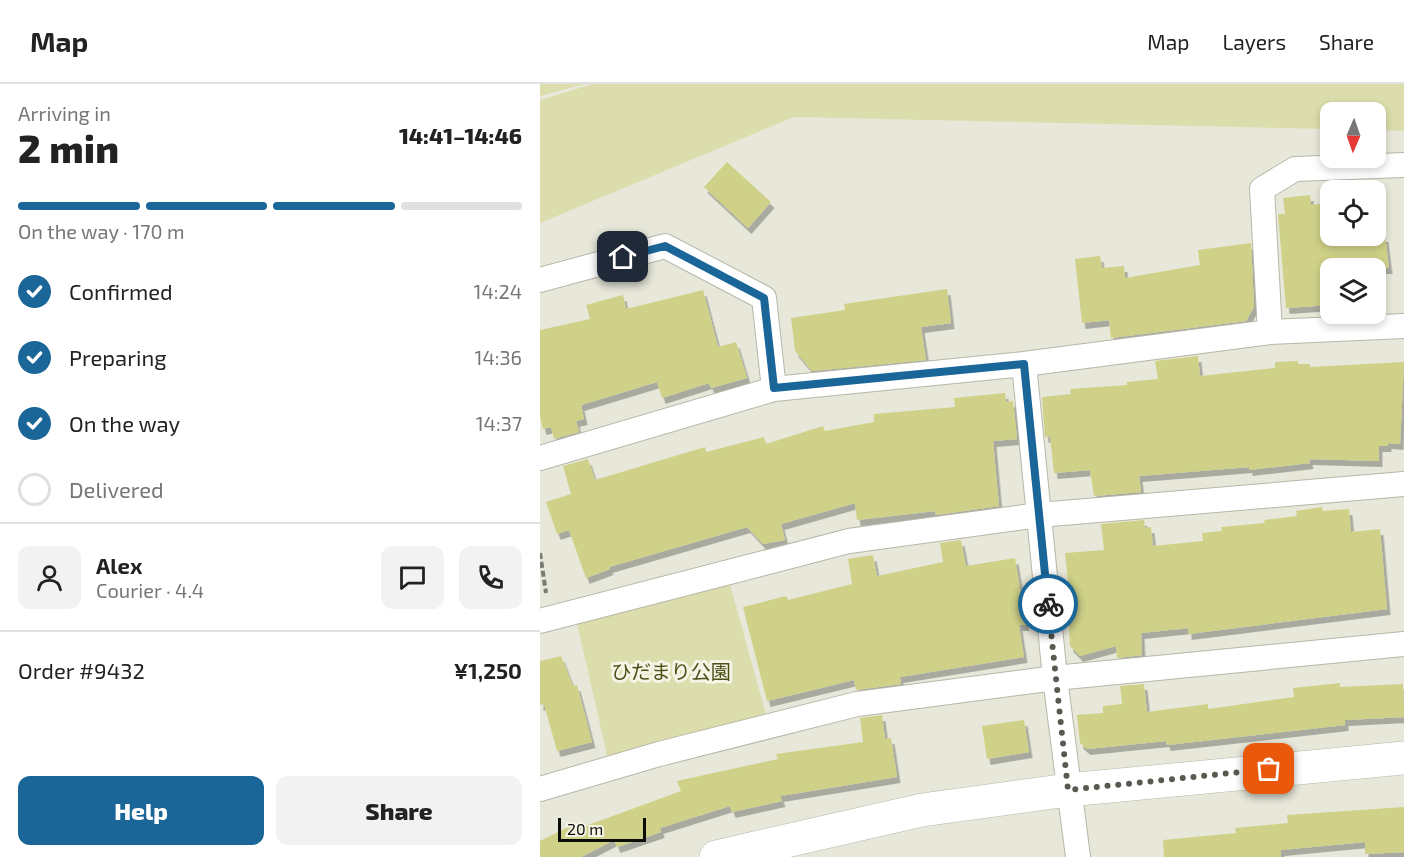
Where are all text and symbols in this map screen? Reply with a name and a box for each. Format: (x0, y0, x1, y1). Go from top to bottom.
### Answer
text: Map (30, 24, 88, 58)
text: Map (1147, 29, 1189, 54)
text: Layers (1222, 29, 1286, 54)
text: Share (1319, 29, 1374, 54)
text: Arriving in (18, 101, 111, 125)
north arrow (1320, 102, 1386, 168)
map controls (1320, 102, 1386, 324)
text: 14:41–14:46 (399, 122, 522, 148)
text: 2 min (18, 124, 119, 171)
button: locate (1320, 180, 1386, 246)
text: On the way · 170 m (18, 219, 185, 243)
pin (597, 231, 648, 282)
icon: home (606, 240, 639, 273)
button: layers (1320, 258, 1386, 324)
icon: check (18, 275, 51, 308)
text: Confirmed (69, 278, 173, 304)
text: 14:24 (473, 279, 522, 303)
icon: check (18, 341, 51, 374)
text: Preparing (69, 344, 167, 370)
text: 14:36 (474, 345, 522, 369)
icon: check (18, 407, 51, 440)
text: On the way (69, 410, 180, 436)
text: 14:37 (476, 411, 522, 435)
text: Delivered (69, 476, 164, 502)
button: person (18, 546, 81, 609)
button: chat (381, 546, 444, 609)
button: phone (459, 546, 522, 609)
text: Alex (96, 552, 142, 578)
courier (1018, 574, 1078, 634)
text: Courier · 4.4 (96, 578, 204, 602)
icon: bike (1032, 588, 1065, 621)
text: Order #9432 (18, 657, 145, 683)
text: ¥1,250 (454, 657, 522, 683)
park label: ひだまり公園 (611, 659, 731, 683)
pin (1243, 743, 1294, 794)
icon: bag (1252, 752, 1285, 785)
button: Help (18, 776, 264, 845)
button: Share (276, 776, 522, 845)
scale bar (558, 815, 646, 842)
text: 20 m (567, 819, 603, 838)

